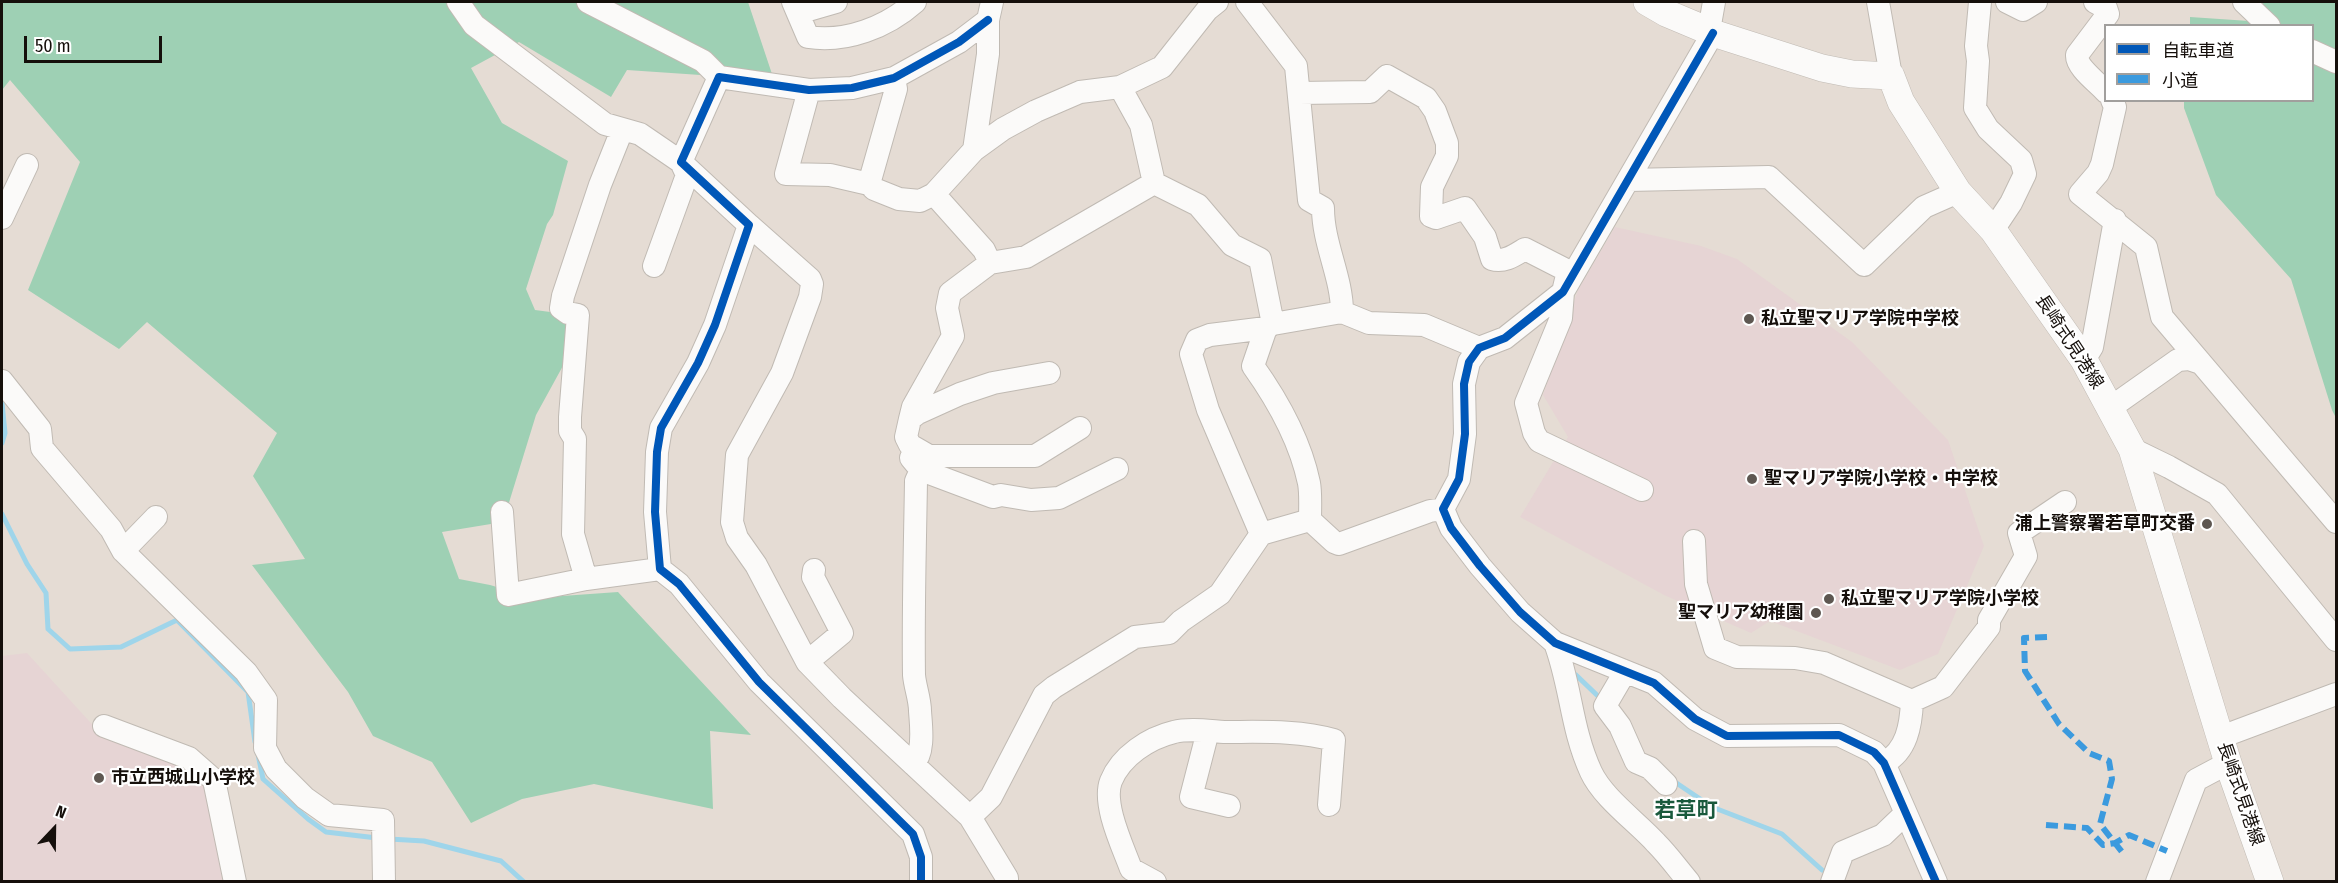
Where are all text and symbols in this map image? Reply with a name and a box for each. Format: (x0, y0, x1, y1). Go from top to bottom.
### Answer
scale bar (27, 24, 165, 62)
legend (2104, 24, 2314, 102)
text: 50 m (35, 35, 71, 57)
text: 自転車道 (2162, 40, 2234, 62)
text: 小道 (2162, 70, 2198, 92)
street label: 長崎式見港線 (2031, 291, 2107, 393)
place label: 私立聖マリア学院中学校 (1761, 308, 1959, 330)
marker: 私立聖マリア学院中学校 (1742, 312, 1756, 326)
place label: 聖マリア学院小学校・中学校 (1764, 468, 1998, 490)
marker: 聖マリア学院小学校・中学校 (1745, 472, 1759, 486)
place label: 浦上警察署若草町交番 (2015, 513, 2195, 535)
marker: 浦上警察署若草町交番 (2200, 517, 2214, 531)
place label: 私立聖マリア学院小学校 (1841, 588, 2039, 610)
marker: 私立聖マリア学院小学校 (1822, 592, 1836, 606)
place label: 聖マリア幼稚園 (1678, 602, 1804, 624)
marker: 聖マリア幼稚園 (1809, 606, 1823, 620)
street label: 長崎式見港線 (2212, 739, 2268, 849)
place label: 市立西城山小学校 (111, 767, 255, 789)
marker: 市立西城山小学校 (92, 771, 106, 785)
district label: 若草町 (1655, 798, 1717, 824)
north arrow (24, 799, 84, 859)
text: N (53, 801, 69, 822)

